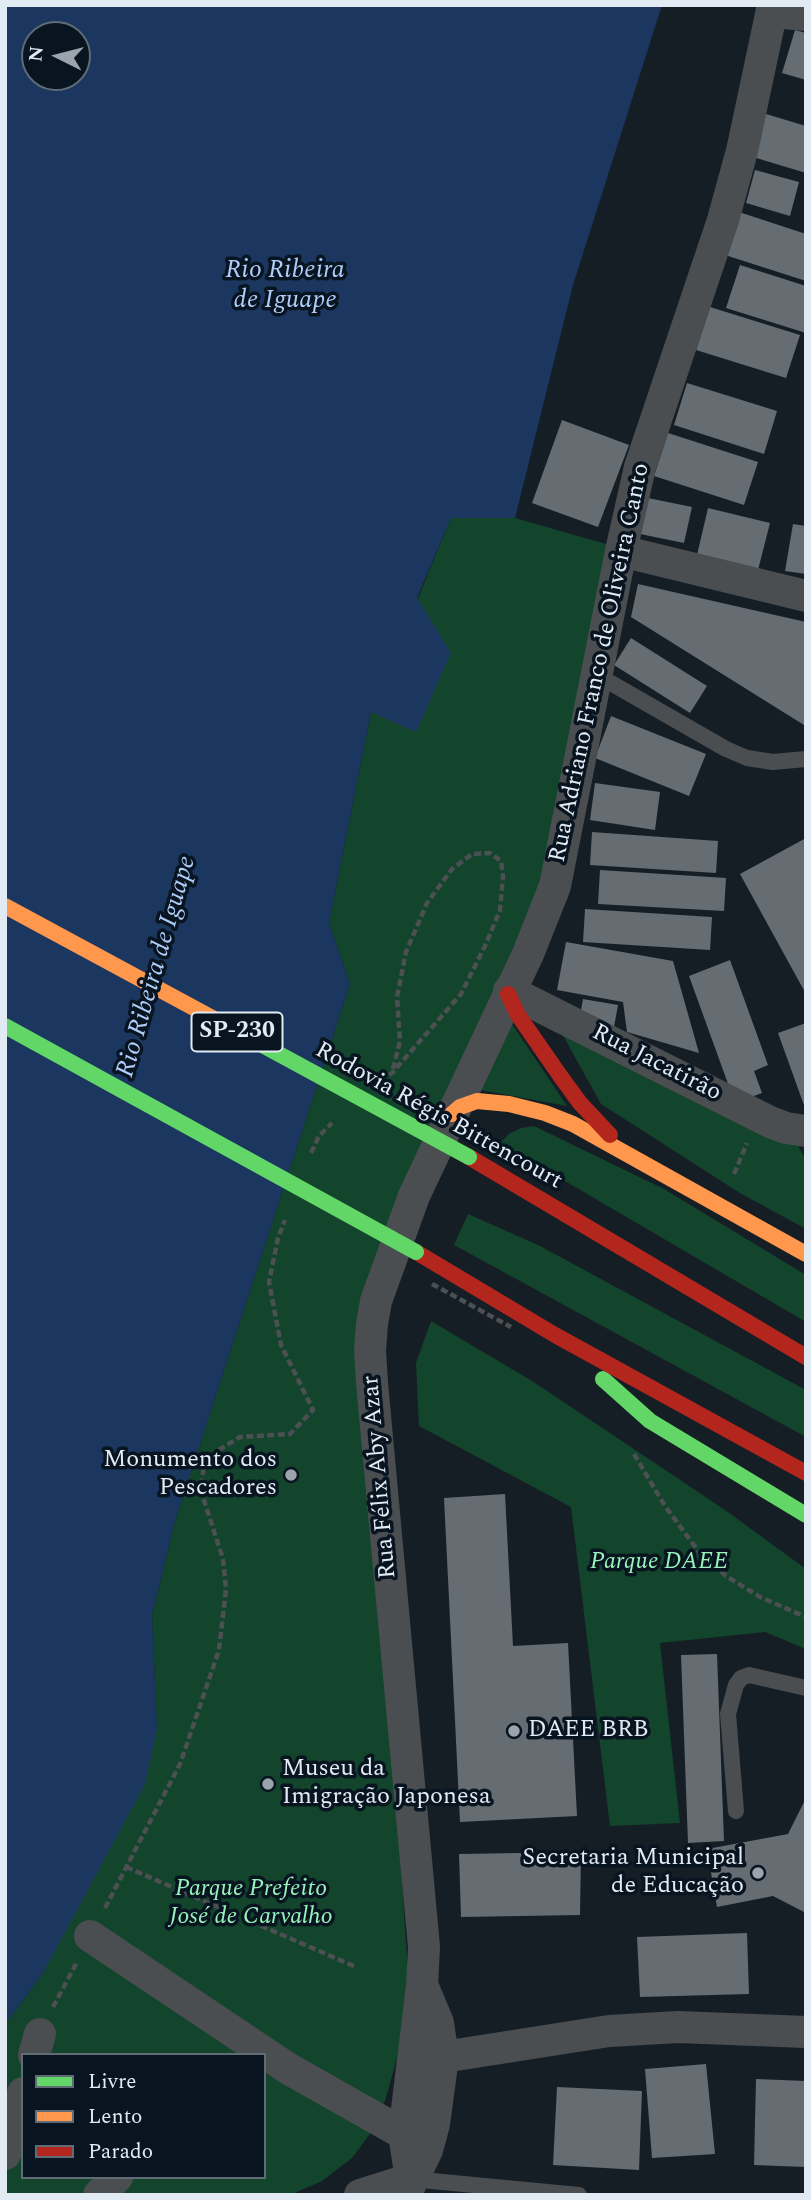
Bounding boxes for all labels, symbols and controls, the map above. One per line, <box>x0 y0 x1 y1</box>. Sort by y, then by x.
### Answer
north arrow <box>21 21 91 91</box>
text: N <box>21 45 52 63</box>
water label: Rio Ribeira de Iguape <box>225 256 345 318</box>
street label: Rua Adriano Franco de Oliveira Canto <box>545 461 657 865</box>
water label: Rio Ribeira de Iguape <box>111 853 205 1081</box>
road number: SP-230 <box>191 1012 282 1051</box>
street label: Rua Jacatirão <box>587 1019 725 1109</box>
street label: Rodovia Régis Bittencourt <box>309 1037 567 1197</box>
street label: Rua Félix Aby Azar <box>358 1374 404 1580</box>
place label: Monumento dos Pescadores <box>103 1447 277 1503</box>
marker: Monumento dos Pescadores <box>283 1467 299 1483</box>
park label: Parque DAEE <box>590 1549 728 1577</box>
place label: DAEE BRB <box>528 1717 649 1745</box>
marker: DAEE BRB <box>506 1723 522 1739</box>
place label: Museu da Imigração Japonesa <box>282 1756 491 1812</box>
marker: Museu da Imigração Japonesa <box>260 1776 276 1792</box>
place label: Secretaria Municipal de Educação <box>522 1845 744 1901</box>
marker: Secretaria Municipal de Educação <box>750 1865 766 1881</box>
park label: Parque Prefeito José de Carvalho <box>169 1876 333 1932</box>
legend <box>21 2053 266 2179</box>
text: Livre <box>88 2066 136 2098</box>
text: Lento <box>88 2101 142 2133</box>
text: Parado <box>88 2136 153 2168</box>

